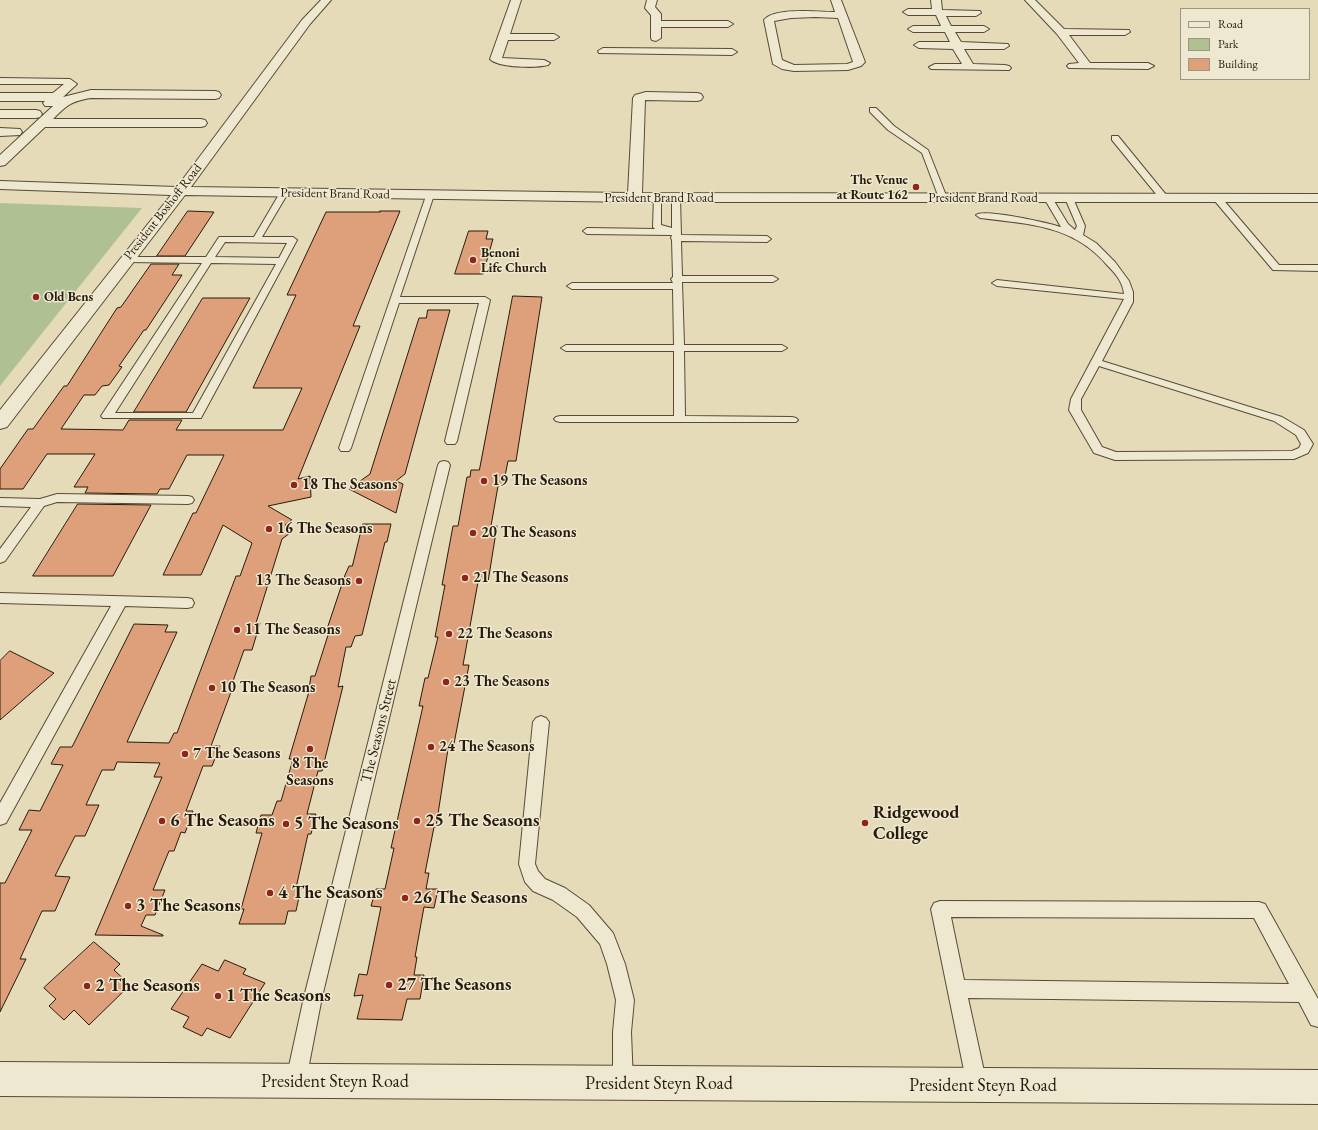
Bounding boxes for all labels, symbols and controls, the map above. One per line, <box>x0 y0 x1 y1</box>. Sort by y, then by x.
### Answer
legend <box>1180 8 1310 80</box>
text: Road <box>1218 16 1243 32</box>
text: Park <box>1218 36 1238 52</box>
text: Building <box>1218 56 1258 72</box>
street label: President Boshoff Road <box>121 161 205 263</box>
place label: The Venue at Route 162 <box>837 172 908 203</box>
marker: The Venue at Route 162 <box>911 182 921 192</box>
street label: President Brand Road <box>280 185 390 203</box>
street label: President Brand Road <box>604 190 714 206</box>
street label: President Brand Road <box>928 190 1038 206</box>
place label: Benoni Life Church <box>481 245 547 276</box>
marker: Benoni Life Church <box>468 255 478 265</box>
place label: Old Bens <box>44 289 93 305</box>
marker: Old Bens <box>31 292 41 302</box>
place label: 19 The Seasons <box>492 472 587 490</box>
place label: 18 The Seasons <box>302 476 397 494</box>
marker: 19 The Seasons <box>479 476 489 486</box>
marker: 18 The Seasons <box>289 480 299 490</box>
place label: 16 The Seasons <box>277 520 372 538</box>
marker: 16 The Seasons <box>264 524 274 534</box>
place label: 20 The Seasons <box>481 524 576 542</box>
marker: 20 The Seasons <box>468 528 478 538</box>
place label: 21 The Seasons <box>473 569 568 587</box>
place label: 13 The Seasons <box>256 572 351 590</box>
marker: 21 The Seasons <box>460 573 470 583</box>
marker: 13 The Seasons <box>354 576 364 586</box>
place label: 11 The Seasons <box>245 621 340 639</box>
marker: 11 The Seasons <box>232 625 242 635</box>
place label: 22 The Seasons <box>457 625 552 643</box>
marker: 22 The Seasons <box>444 629 454 639</box>
place label: 23 The Seasons <box>454 673 549 691</box>
street label: The Seasons Street <box>357 677 401 785</box>
marker: 23 The Seasons <box>441 677 451 687</box>
place label: 10 The Seasons <box>220 679 315 697</box>
marker: 10 The Seasons <box>207 683 217 693</box>
place label: 24 The Seasons <box>439 738 534 756</box>
marker: 24 The Seasons <box>426 742 436 752</box>
marker: 8 The Seasons <box>305 744 315 754</box>
place label: 7 The Seasons <box>193 745 280 763</box>
marker: 7 The Seasons <box>180 749 190 759</box>
place label: 8 The Seasons <box>286 755 334 790</box>
place label: Ridgewood College <box>873 802 959 844</box>
place label: 6 The Seasons <box>170 810 275 832</box>
place label: 25 The Seasons <box>425 810 539 832</box>
place label: 5 The Seasons <box>294 813 399 835</box>
marker: 6 The Seasons <box>157 816 167 826</box>
marker: 25 The Seasons <box>412 816 422 826</box>
marker: Ridgewood College <box>860 818 870 828</box>
marker: 5 The Seasons <box>281 819 291 829</box>
place label: 4 The Seasons <box>278 882 383 904</box>
place label: 26 The Seasons <box>413 887 527 909</box>
marker: 4 The Seasons <box>265 888 275 898</box>
marker: 26 The Seasons <box>400 893 410 903</box>
place label: 3 The Seasons <box>136 895 241 917</box>
marker: 3 The Seasons <box>123 901 133 911</box>
place label: 27 The Seasons <box>397 974 511 996</box>
place label: 2 The Seasons <box>95 975 200 997</box>
marker: 27 The Seasons <box>384 980 394 990</box>
marker: 2 The Seasons <box>82 981 92 991</box>
place label: 1 The Seasons <box>226 985 331 1007</box>
marker: 1 The Seasons <box>213 991 223 1001</box>
street label: President Steyn Road <box>261 1071 409 1093</box>
street label: President Steyn Road <box>585 1073 733 1095</box>
street label: President Steyn Road <box>909 1075 1057 1097</box>

